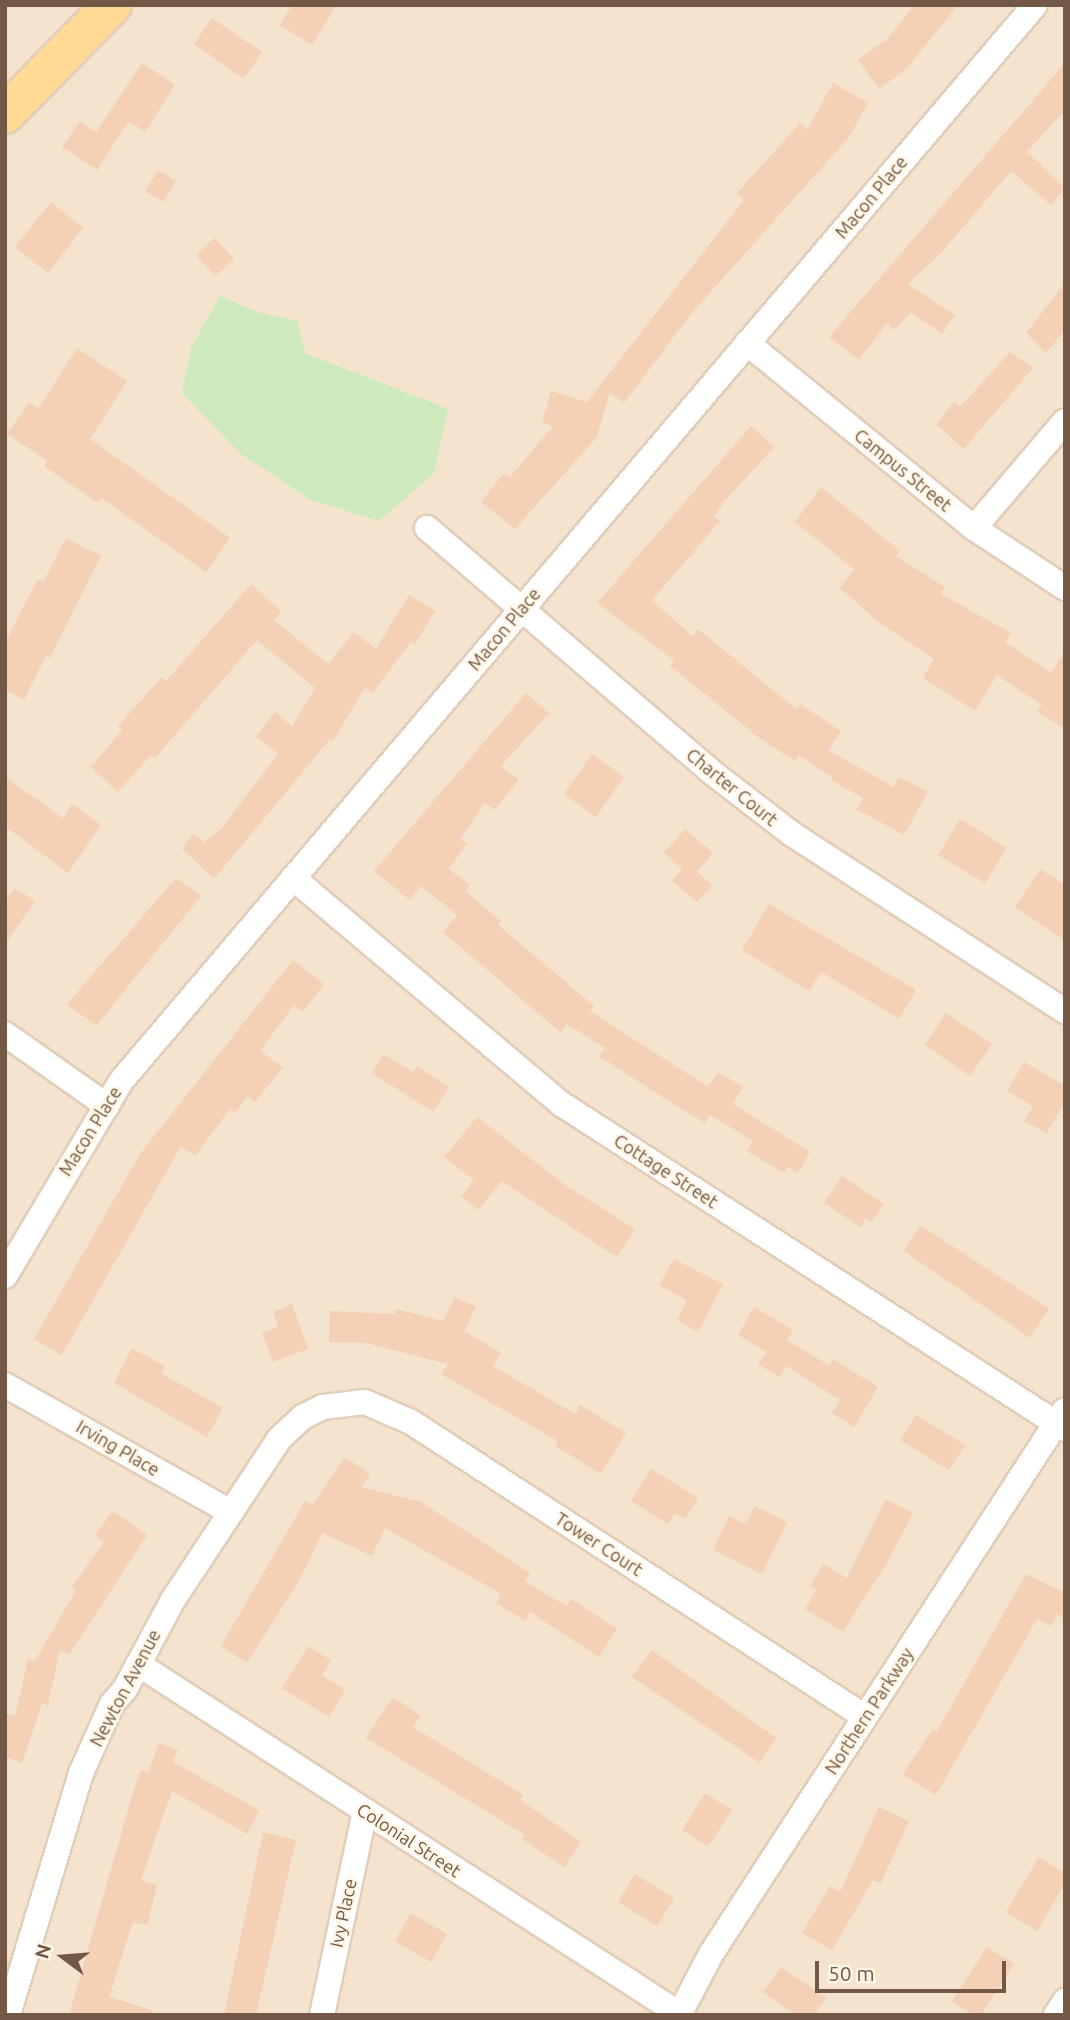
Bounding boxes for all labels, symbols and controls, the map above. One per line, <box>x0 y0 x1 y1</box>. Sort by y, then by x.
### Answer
street label: Macon Place <box>830 151 912 243</box>
street label: Campus Street <box>850 424 956 516</box>
street label: Macon Place <box>463 583 545 675</box>
street label: Charter Court <box>682 744 782 830</box>
street label: Macon Place <box>54 1082 126 1180</box>
street label: Cottage Street <box>610 1129 722 1213</box>
street label: Irving Place <box>72 1415 164 1481</box>
street label: Tower Court <box>551 1508 647 1580</box>
street label: Newton Avenue <box>85 1626 165 1750</box>
street label: Northern Parkway <box>820 1644 918 1778</box>
street label: Colonial Street <box>353 1798 465 1882</box>
street label: Ivy Place <box>325 1877 361 1949</box>
north arrow <box>28 1922 98 1992</box>
text: N <box>30 1941 55 1961</box>
scale bar <box>818 1946 1009 1990</box>
text: 50 m <box>828 1961 875 1985</box>

